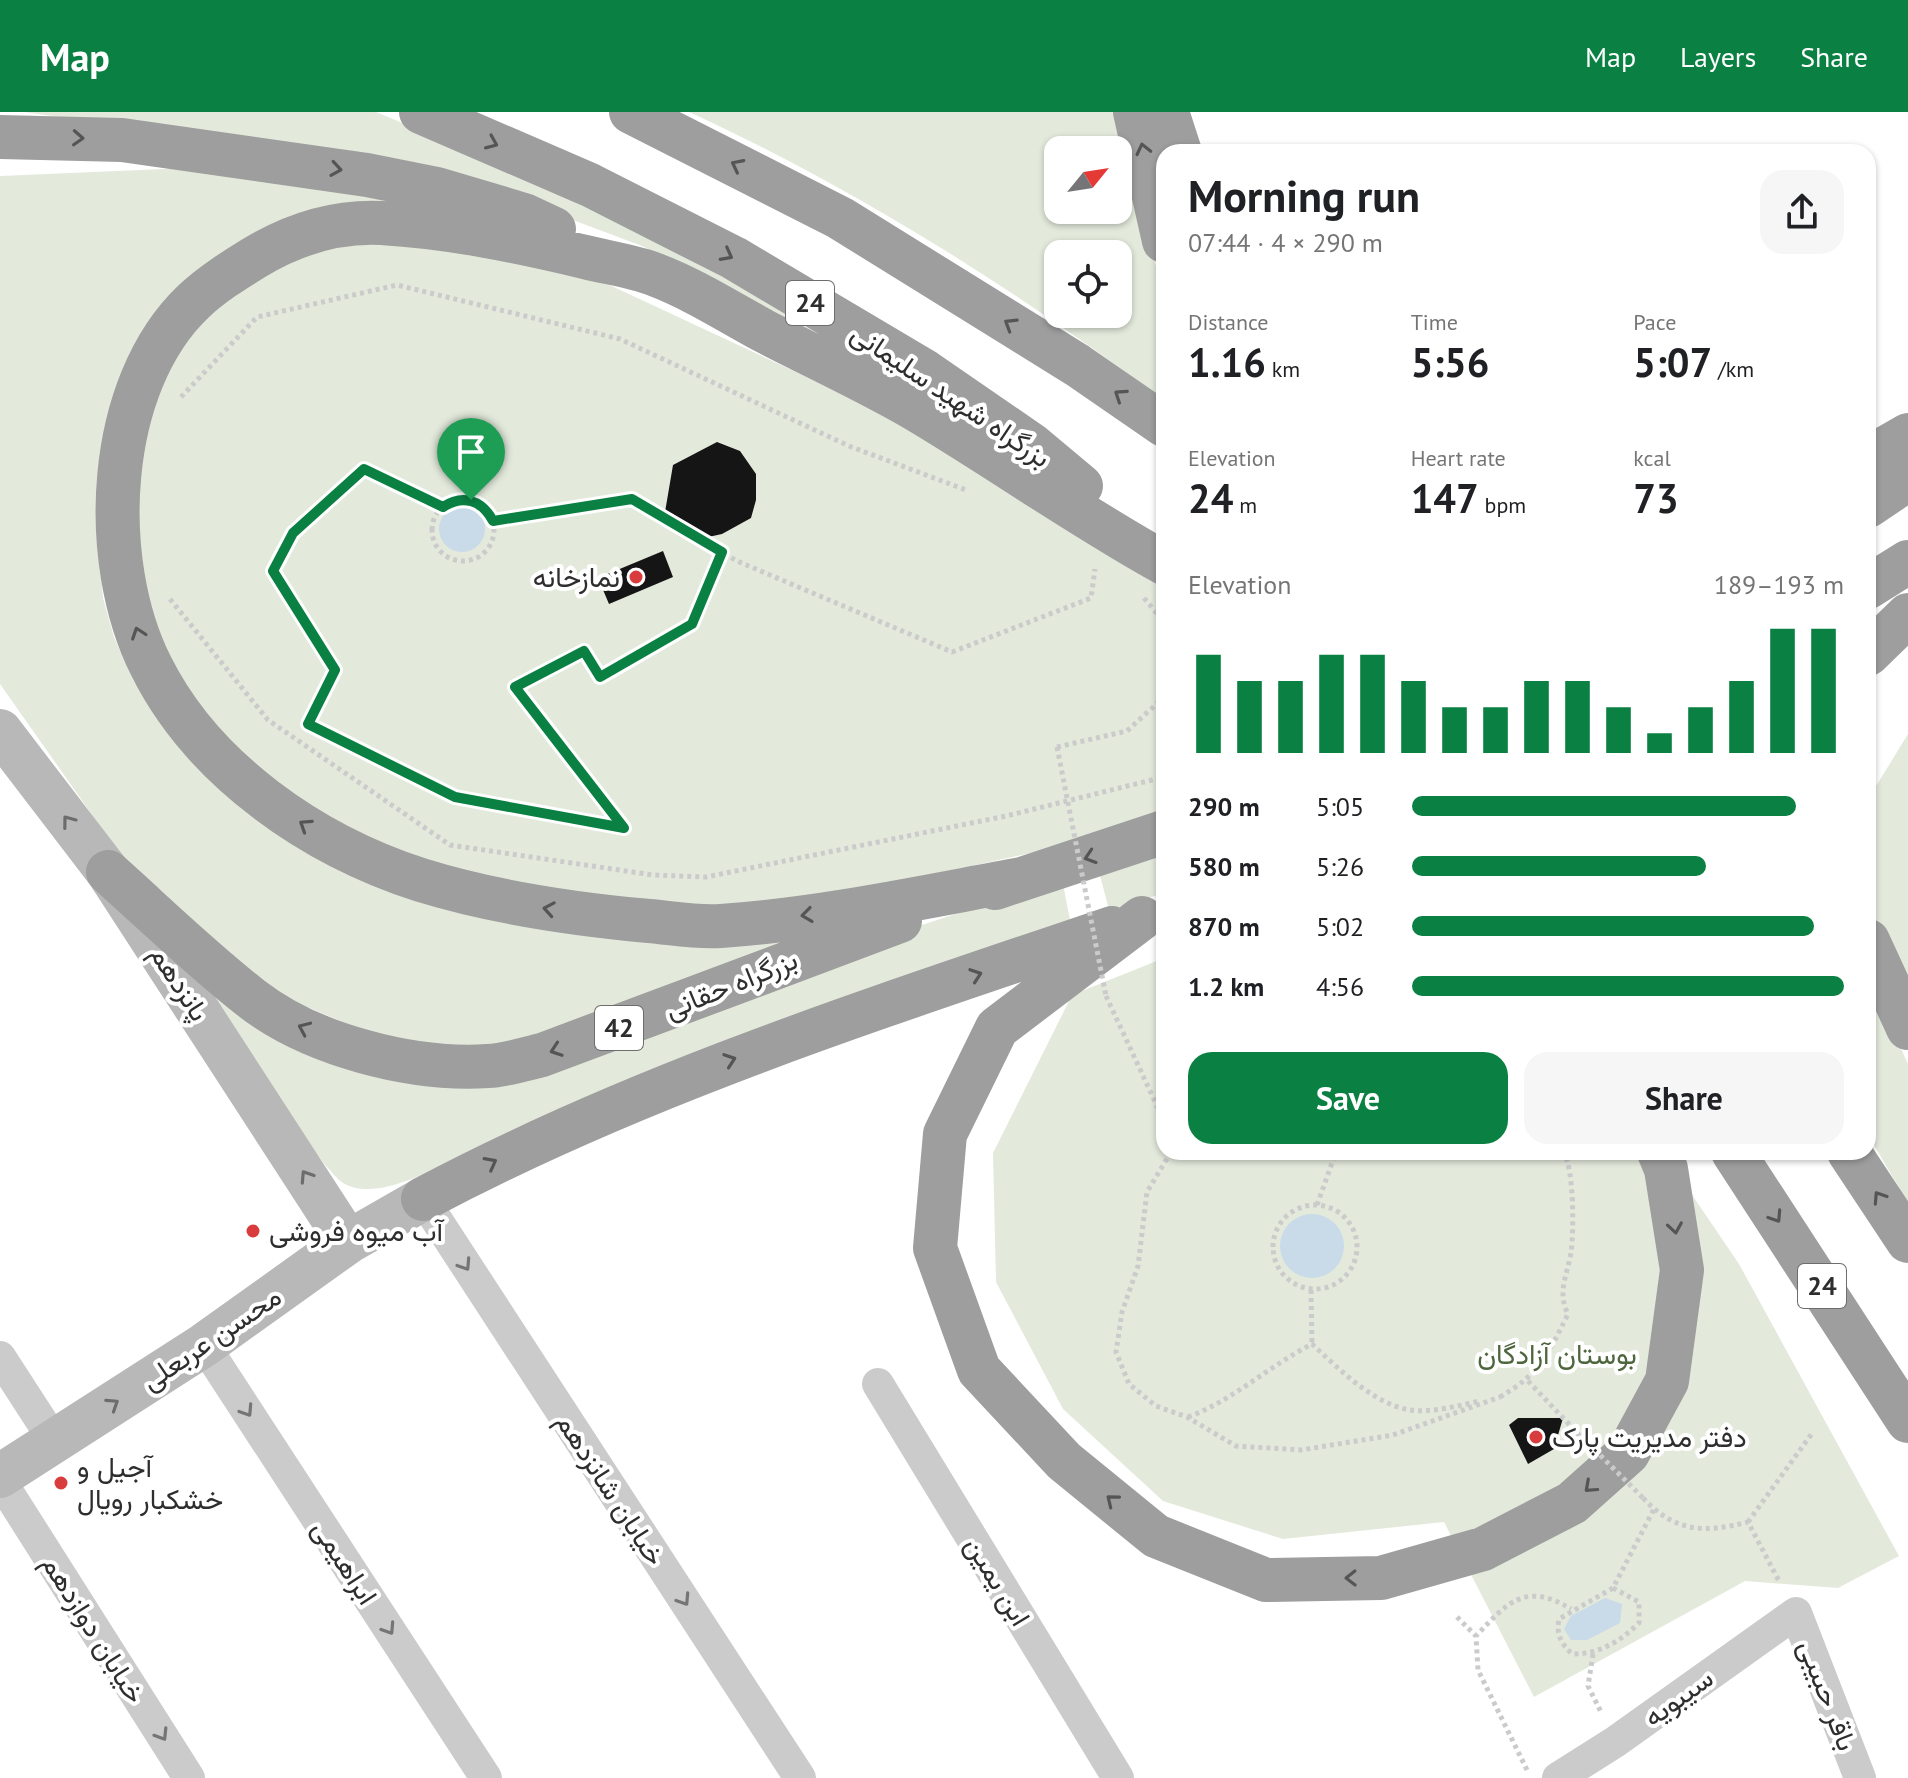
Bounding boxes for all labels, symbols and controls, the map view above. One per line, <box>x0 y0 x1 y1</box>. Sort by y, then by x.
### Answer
text: Map <box>40 32 110 81</box>
text: Map <box>1585 38 1636 75</box>
text: Layers <box>1680 38 1756 75</box>
text: Share <box>1800 38 1868 75</box>
one-way arrow <box>72 130 85 147</box>
one-way arrow <box>484 133 498 149</box>
north arrow <box>1044 136 1132 224</box>
map controls <box>1044 136 1132 328</box>
one-way arrow <box>1135 143 1152 156</box>
one-way arrow <box>329 160 342 177</box>
one-way arrow <box>731 160 746 175</box>
text: Morning run <box>1188 167 1420 224</box>
button: share <box>1760 170 1844 254</box>
text: 07:44 · 4 × 290 m <box>1188 226 1383 259</box>
button: locate <box>1044 240 1132 328</box>
one-way arrow <box>718 245 733 260</box>
road number: 24 <box>786 281 834 325</box>
text: Distance <box>1188 308 1269 336</box>
text: Time <box>1411 308 1458 336</box>
text: Pace <box>1633 308 1676 336</box>
street label: بزرگراه شهید سلیمانی <box>844 314 1058 475</box>
one-way arrow <box>1004 318 1019 334</box>
text: 1.16 <box>1188 336 1266 388</box>
text: 5:56 <box>1411 336 1489 388</box>
text: 5:07 <box>1633 336 1712 388</box>
text: km <box>1266 355 1300 383</box>
text: /km <box>1712 355 1754 383</box>
one-way arrow <box>1115 390 1129 405</box>
pin <box>437 418 505 500</box>
icon: arrive <box>449 430 493 474</box>
text: Elevation <box>1188 444 1276 472</box>
text: Heart rate <box>1411 444 1506 472</box>
text: kcal <box>1633 444 1671 472</box>
text: 24 <box>1188 472 1233 524</box>
text: 147 <box>1411 472 1479 524</box>
text: 73 <box>1633 472 1679 524</box>
text: m <box>1233 491 1257 519</box>
text: bpm <box>1479 491 1526 519</box>
place label: نمازخانه <box>533 558 620 595</box>
marker: نمازخانه <box>627 568 645 586</box>
text: Elevation <box>1188 568 1292 601</box>
text: 189–193 m <box>1714 568 1844 601</box>
one-way arrow <box>132 627 148 641</box>
text: 290 m <box>1188 790 1260 823</box>
text: 5:05 <box>1316 790 1364 823</box>
one-way arrow <box>64 815 78 829</box>
one-way arrow <box>299 820 314 835</box>
one-way arrow <box>1084 847 1098 863</box>
text: 580 m <box>1188 850 1260 883</box>
text: 5:26 <box>1316 850 1364 883</box>
one-way arrow <box>542 902 556 919</box>
one-way arrow <box>800 906 814 923</box>
text: 870 m <box>1188 910 1260 943</box>
text: 5:02 <box>1316 910 1364 943</box>
street label: پانزدهم <box>141 938 219 1028</box>
street label: بزرگراه حقانی <box>659 940 803 1027</box>
one-way arrow <box>968 968 982 984</box>
text: 1.2 km <box>1188 970 1264 1003</box>
text: 4:56 <box>1316 970 1364 1003</box>
road number: 42 <box>595 1006 643 1050</box>
one-way arrow <box>298 1021 312 1037</box>
one-way arrow <box>550 1040 564 1057</box>
button: Save <box>1188 1052 1508 1144</box>
button: Share <box>1524 1052 1844 1144</box>
one-way arrow <box>722 1054 736 1070</box>
one-way arrow <box>483 1157 498 1172</box>
one-way arrow <box>300 1171 315 1185</box>
one-way arrow <box>1873 1191 1888 1205</box>
one-way arrow <box>1766 1208 1781 1223</box>
place label: آب میوه فروشی <box>269 1212 445 1249</box>
one-way arrow <box>1666 1221 1683 1235</box>
marker: آب میوه فروشی <box>244 1222 262 1240</box>
one-way arrow <box>455 1256 470 1271</box>
road number: 24 <box>1798 1264 1846 1308</box>
street label: محسن عربعلی <box>133 1277 288 1398</box>
park label: بوستان آزادگان <box>1477 1335 1637 1372</box>
one-way arrow <box>104 1399 119 1414</box>
one-way arrow <box>237 1402 252 1417</box>
street label: خیابان شانزدهم <box>547 1405 675 1573</box>
place label: دفتر مدیریت پارک <box>1552 1418 1747 1456</box>
marker: دفتر مدیریت پارک <box>1527 1428 1545 1446</box>
place label: آجیل و خشکبار رویال <box>77 1448 223 1517</box>
marker: آجیل و خشکبار رویال <box>52 1474 70 1492</box>
one-way arrow <box>1584 1478 1599 1492</box>
one-way arrow <box>1107 1495 1121 1510</box>
street label: ابراهیمی <box>304 1512 387 1611</box>
street label: ابن یمین <box>957 1529 1040 1632</box>
street label: خیابان دوازدهم <box>33 1547 155 1711</box>
one-way arrow <box>1344 1570 1357 1587</box>
one-way arrow <box>674 1591 689 1606</box>
one-way arrow <box>379 1620 394 1634</box>
street label: باقر حبیبی <box>1790 1634 1866 1755</box>
street label: سیبویه <box>1635 1659 1720 1734</box>
one-way arrow <box>152 1727 167 1741</box>

